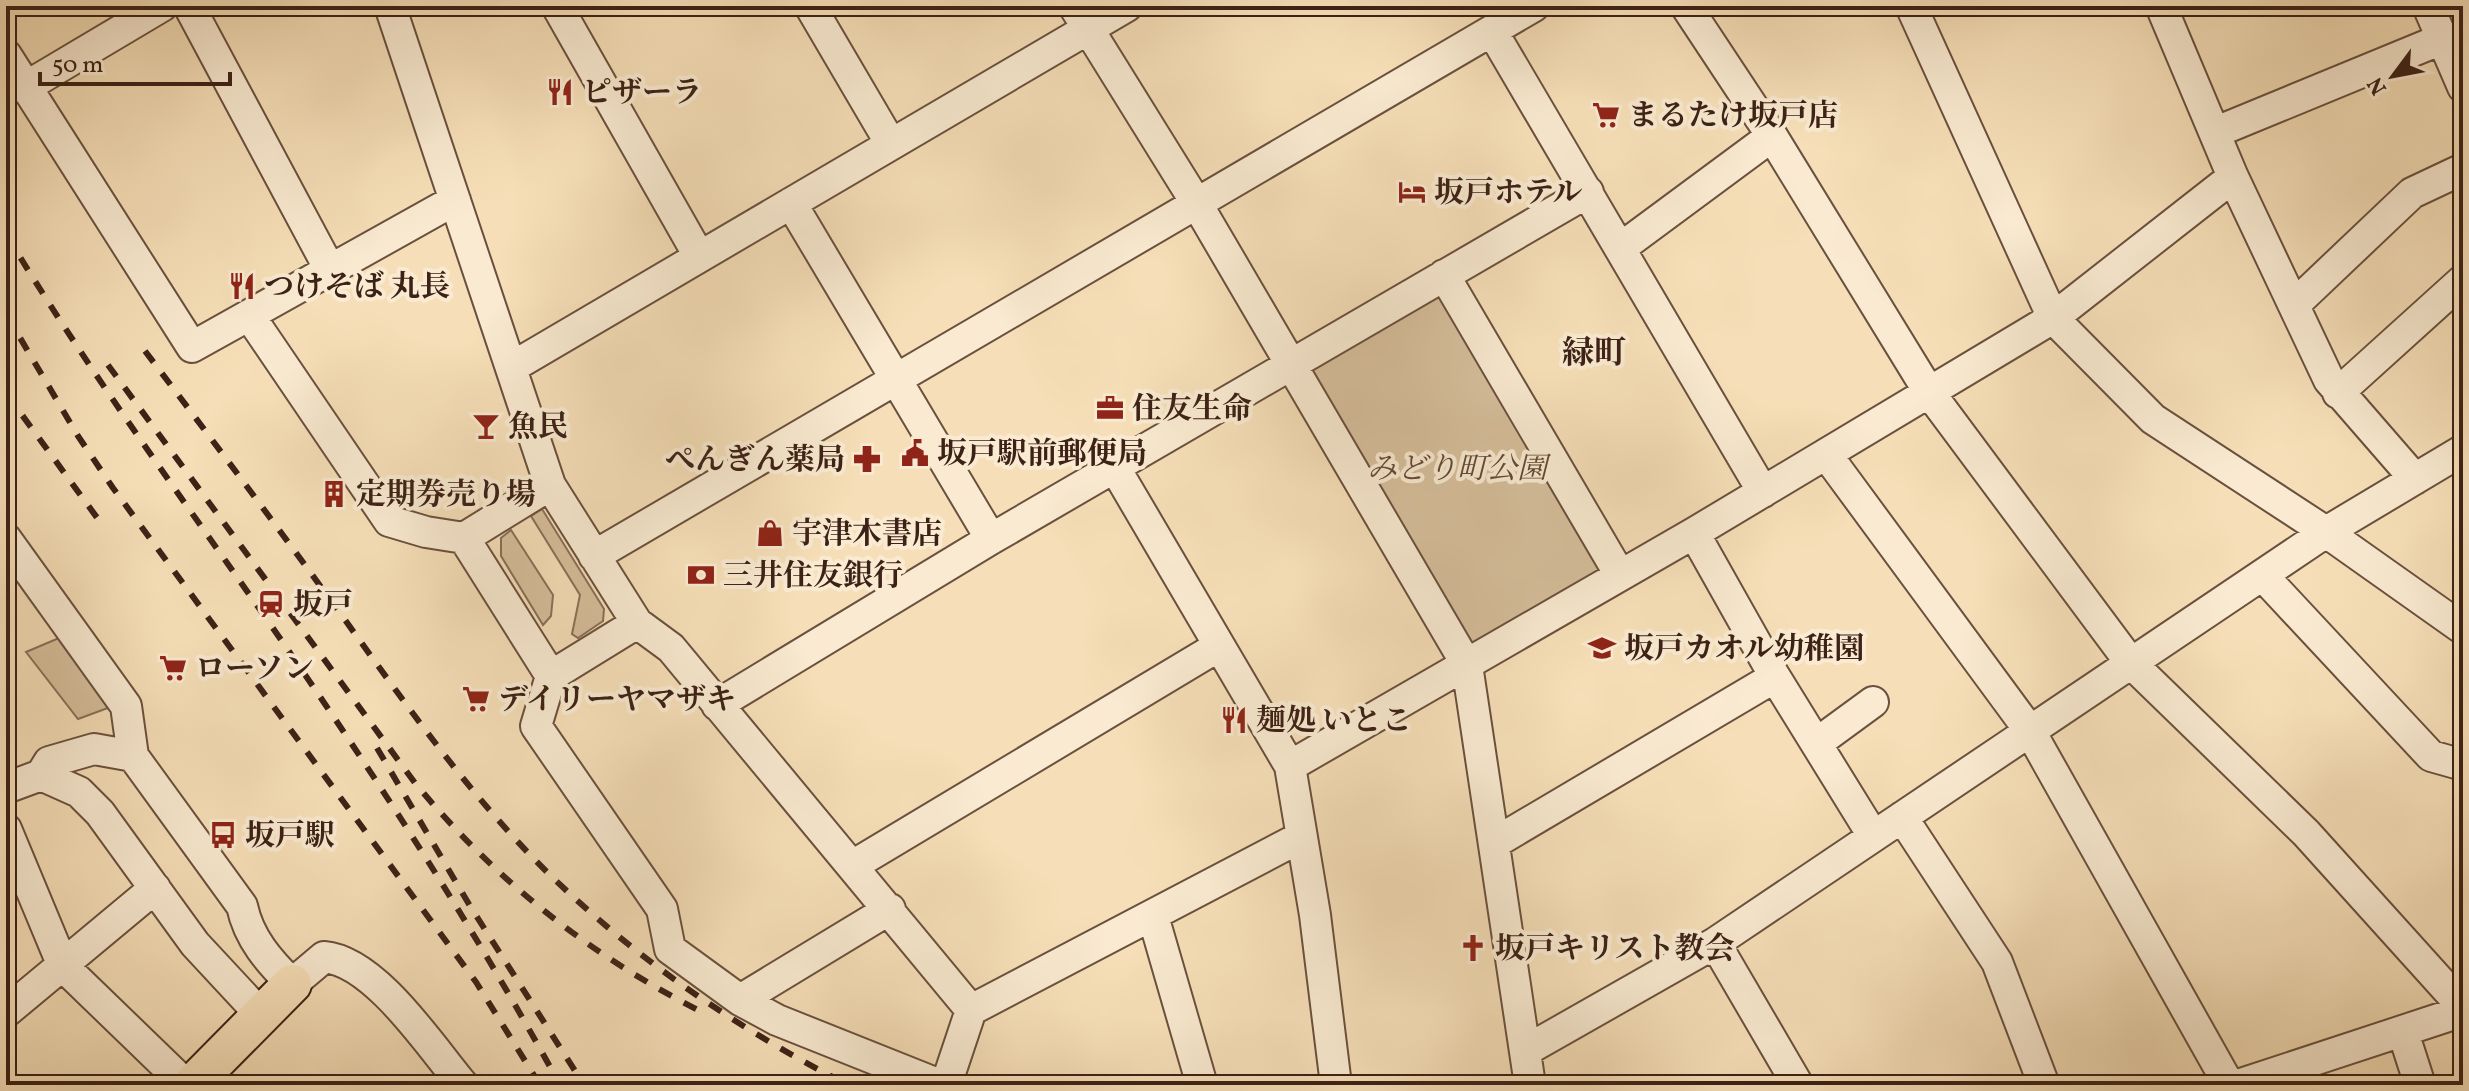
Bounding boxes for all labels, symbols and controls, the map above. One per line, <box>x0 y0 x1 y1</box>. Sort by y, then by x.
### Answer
scale bar <box>40 36 230 86</box>
north arrow <box>2353 36 2433 116</box>
text: 50 m <box>52 49 104 83</box>
text: N <box>2361 70 2396 100</box>
place label: ピザーラ <box>582 73 702 115</box>
restaurant icon: ピザーラ <box>545 77 575 107</box>
place label: まるたけ坂戸店 <box>1628 96 1838 138</box>
supermarket icon: まるたけ坂戸店 <box>1591 100 1621 130</box>
place label: 坂戸ホテル <box>1434 173 1583 215</box>
hotel icon: 坂戸ホテル <box>1397 177 1427 207</box>
place label: つけそば 丸長 <box>264 267 450 309</box>
restaurant icon: つけそば 丸長 <box>227 271 257 301</box>
district label: 緑町 <box>1562 333 1626 377</box>
place label: 住友生命 <box>1132 389 1252 431</box>
office icon: 住友生命 <box>1095 393 1125 423</box>
place label: 魚民 <box>508 407 568 449</box>
bar icon: 魚民 <box>471 411 501 441</box>
place label: 坂戸駅前郵便局 <box>937 434 1147 476</box>
public building icon: 坂戸駅前郵便局 <box>900 438 930 468</box>
place label: ぺんぎん薬局 <box>665 440 845 482</box>
pharmacy icon: ぺんぎん薬局 <box>852 444 882 474</box>
park label: みどり町公園 <box>1367 449 1552 491</box>
place label: 定期券売り場 <box>356 475 536 517</box>
building icon: 定期券売り場 <box>319 479 349 509</box>
place label: 宇津木書店 <box>792 514 942 556</box>
shop icon: 宇津木書店 <box>755 518 785 548</box>
place label: 三井住友銀行 <box>723 556 903 598</box>
bank icon: 三井住友銀行 <box>686 560 716 590</box>
place label: 坂戸 <box>293 585 353 627</box>
station icon: 坂戸 <box>256 589 286 619</box>
place label: 坂戸カオル幼稚園 <box>1624 629 1864 671</box>
school or university icon: 坂戸カオル幼稚園 <box>1587 633 1617 663</box>
place label: ローソン <box>195 649 314 691</box>
supermarket icon: ローソン <box>158 653 188 683</box>
place label: デイリーヤマザキ <box>498 680 736 722</box>
supermarket icon: デイリーヤマザキ <box>461 684 491 714</box>
place label: 麺処 いとこ <box>1256 701 1412 743</box>
restaurant icon: 麺処 いとこ <box>1219 705 1249 735</box>
place label: 坂戸駅 <box>245 816 335 858</box>
bus stop icon: 坂戸駅 <box>208 820 238 850</box>
place label: 坂戸キリスト教会 <box>1495 929 1734 971</box>
church icon: 坂戸キリスト教会 <box>1458 933 1488 963</box>

